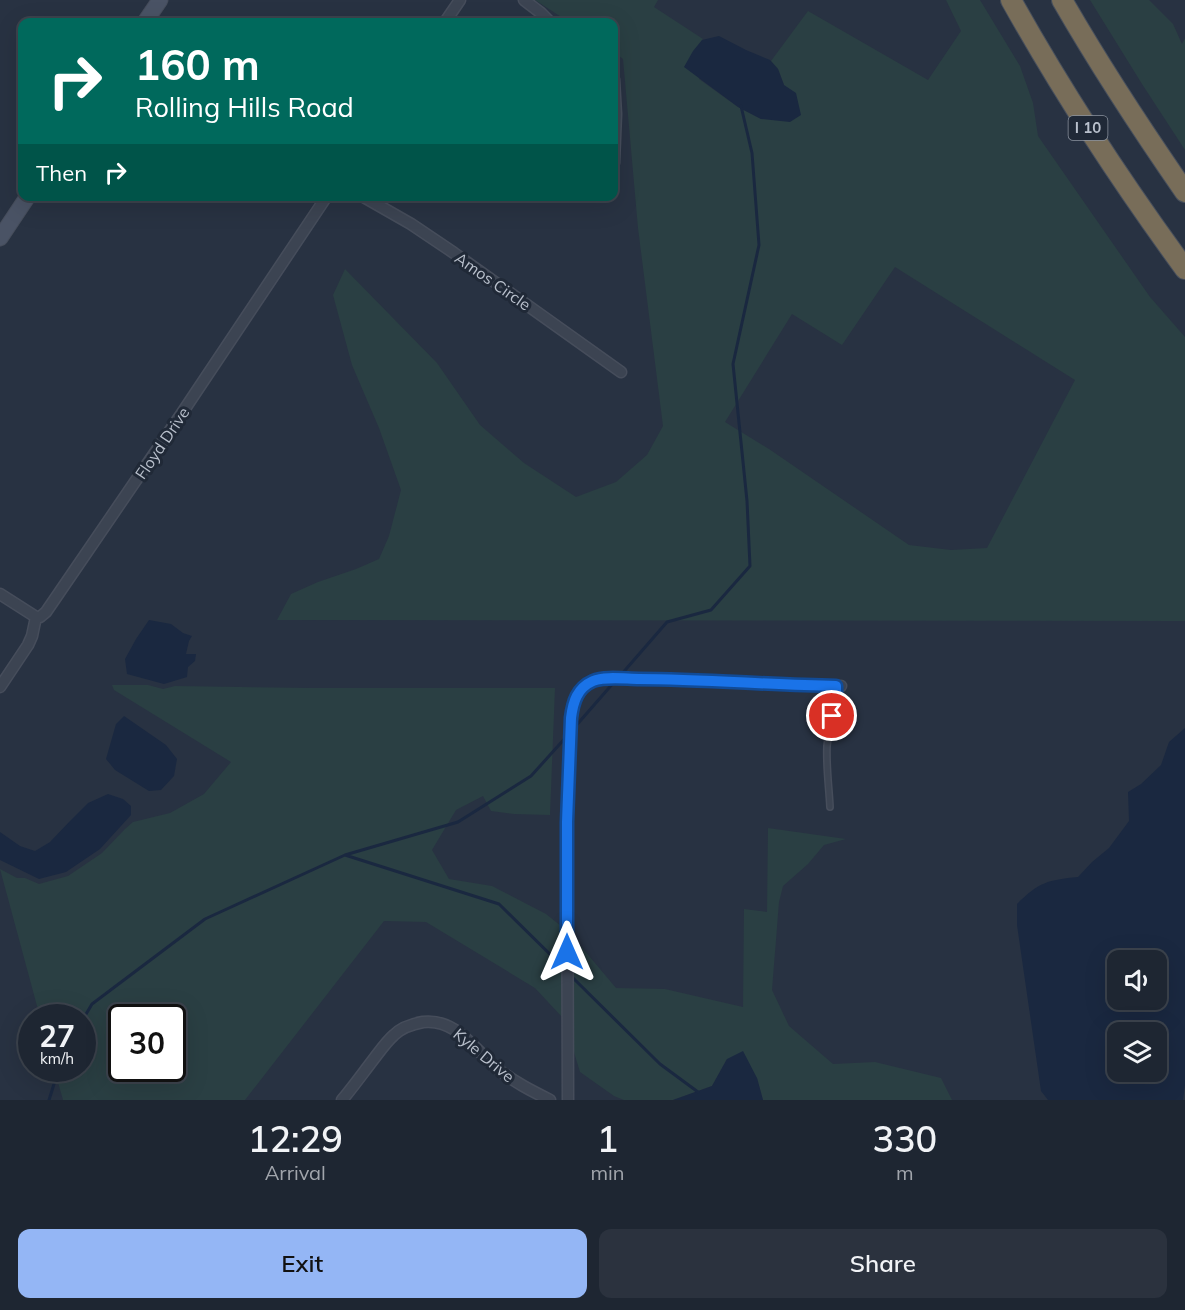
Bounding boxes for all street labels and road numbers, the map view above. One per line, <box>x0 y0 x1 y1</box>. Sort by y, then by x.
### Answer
road number: I 10 <box>1068 116 1108 140</box>
street label: Amos Circle <box>451 248 535 314</box>
street label: Floyd Drive <box>131 403 193 483</box>
street label: Kyle Drive <box>449 1024 519 1086</box>

